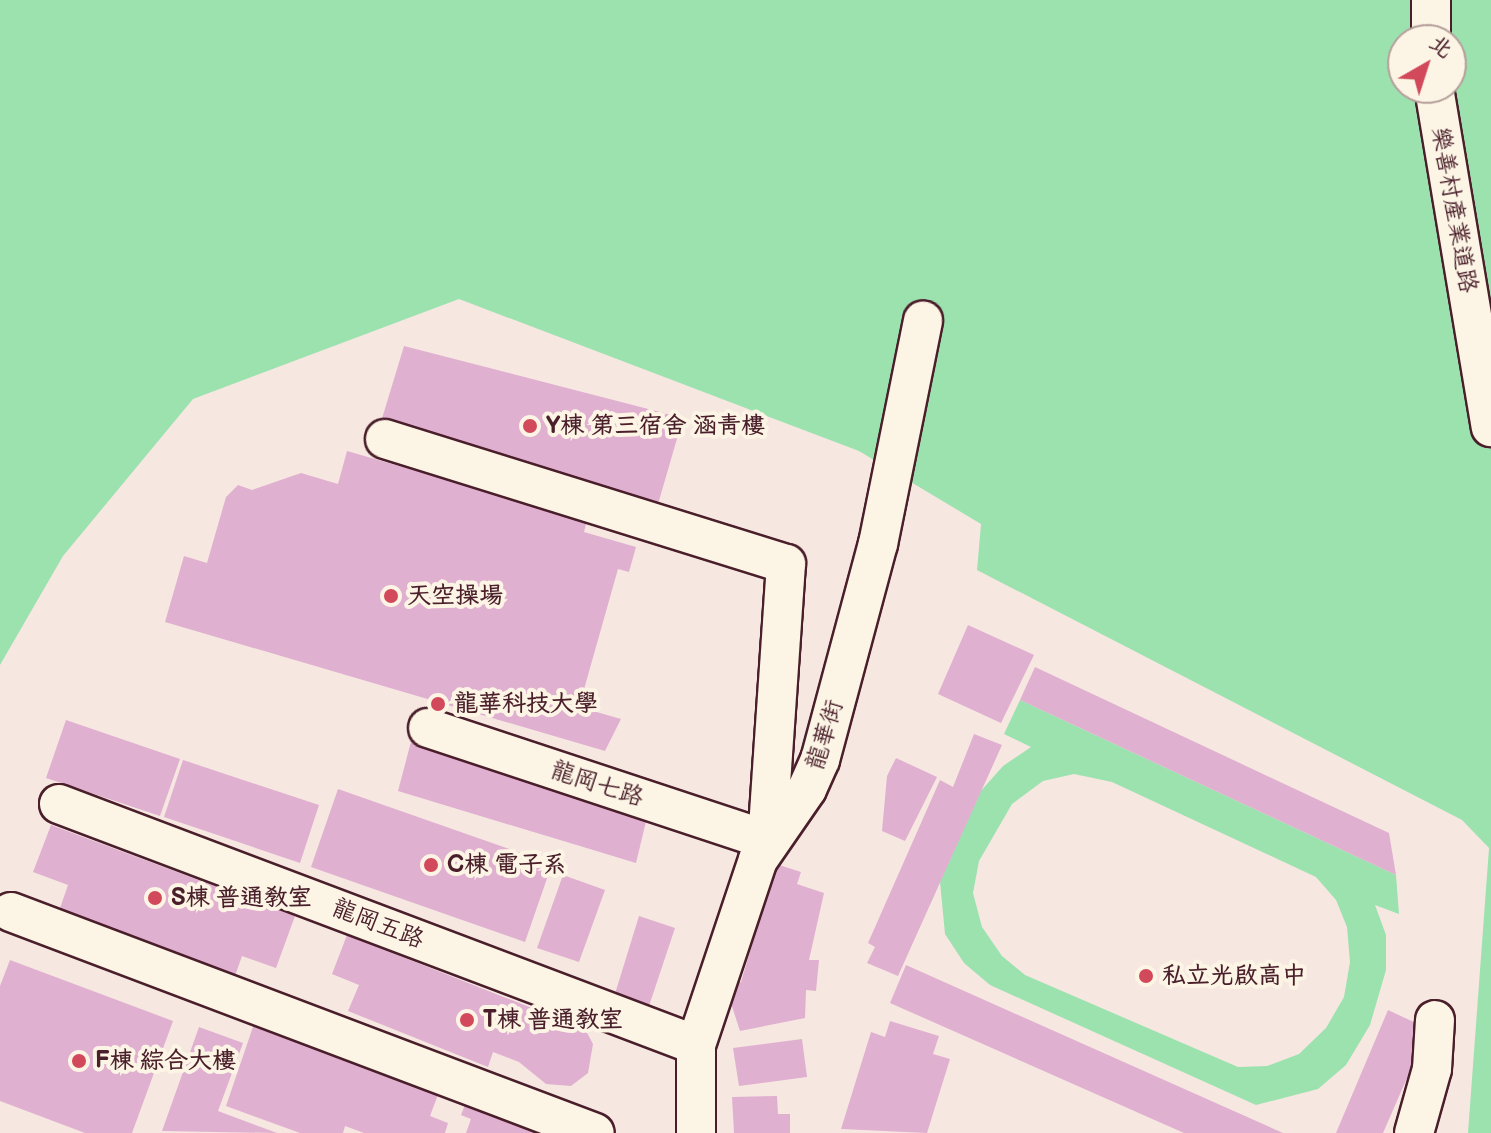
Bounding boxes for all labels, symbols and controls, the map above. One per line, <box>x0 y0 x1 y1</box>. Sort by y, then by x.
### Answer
north arrow <box>1387 24 1467 104</box>
text: 北 <box>1424 29 1458 64</box>
street label: 樂善村產業道路 <box>1425 125 1483 295</box>
place label: Y棟 第三宿舍 涵青樓 <box>546 412 765 440</box>
marker: Y棟 第三宿舍 涵青樓 <box>521 417 539 435</box>
place label: 天空操場 <box>407 582 503 610</box>
marker: 天空操場 <box>382 587 400 605</box>
place label: 龍華科技大學 <box>454 690 598 718</box>
marker: 龍華科技大學 <box>429 695 447 713</box>
street label: 龍華街 <box>801 696 849 774</box>
street label: 龍岡七路 <box>547 755 647 813</box>
place label: C棟 電子系 <box>447 851 567 879</box>
marker: C棟 電子系 <box>422 856 440 874</box>
place label: S棟 普通教室 <box>171 884 312 912</box>
marker: S棟 普通教室 <box>146 889 164 907</box>
street label: 龍岡五路 <box>328 893 428 955</box>
place label: 私立光啟高中 <box>1162 962 1306 990</box>
marker: 私立光啟高中 <box>1137 967 1155 985</box>
place label: T棟 普通教室 <box>483 1006 623 1034</box>
marker: T棟 普通教室 <box>458 1011 476 1029</box>
place label: F棟 綜合大樓 <box>95 1047 236 1075</box>
marker: F棟 綜合大樓 <box>70 1052 88 1070</box>

